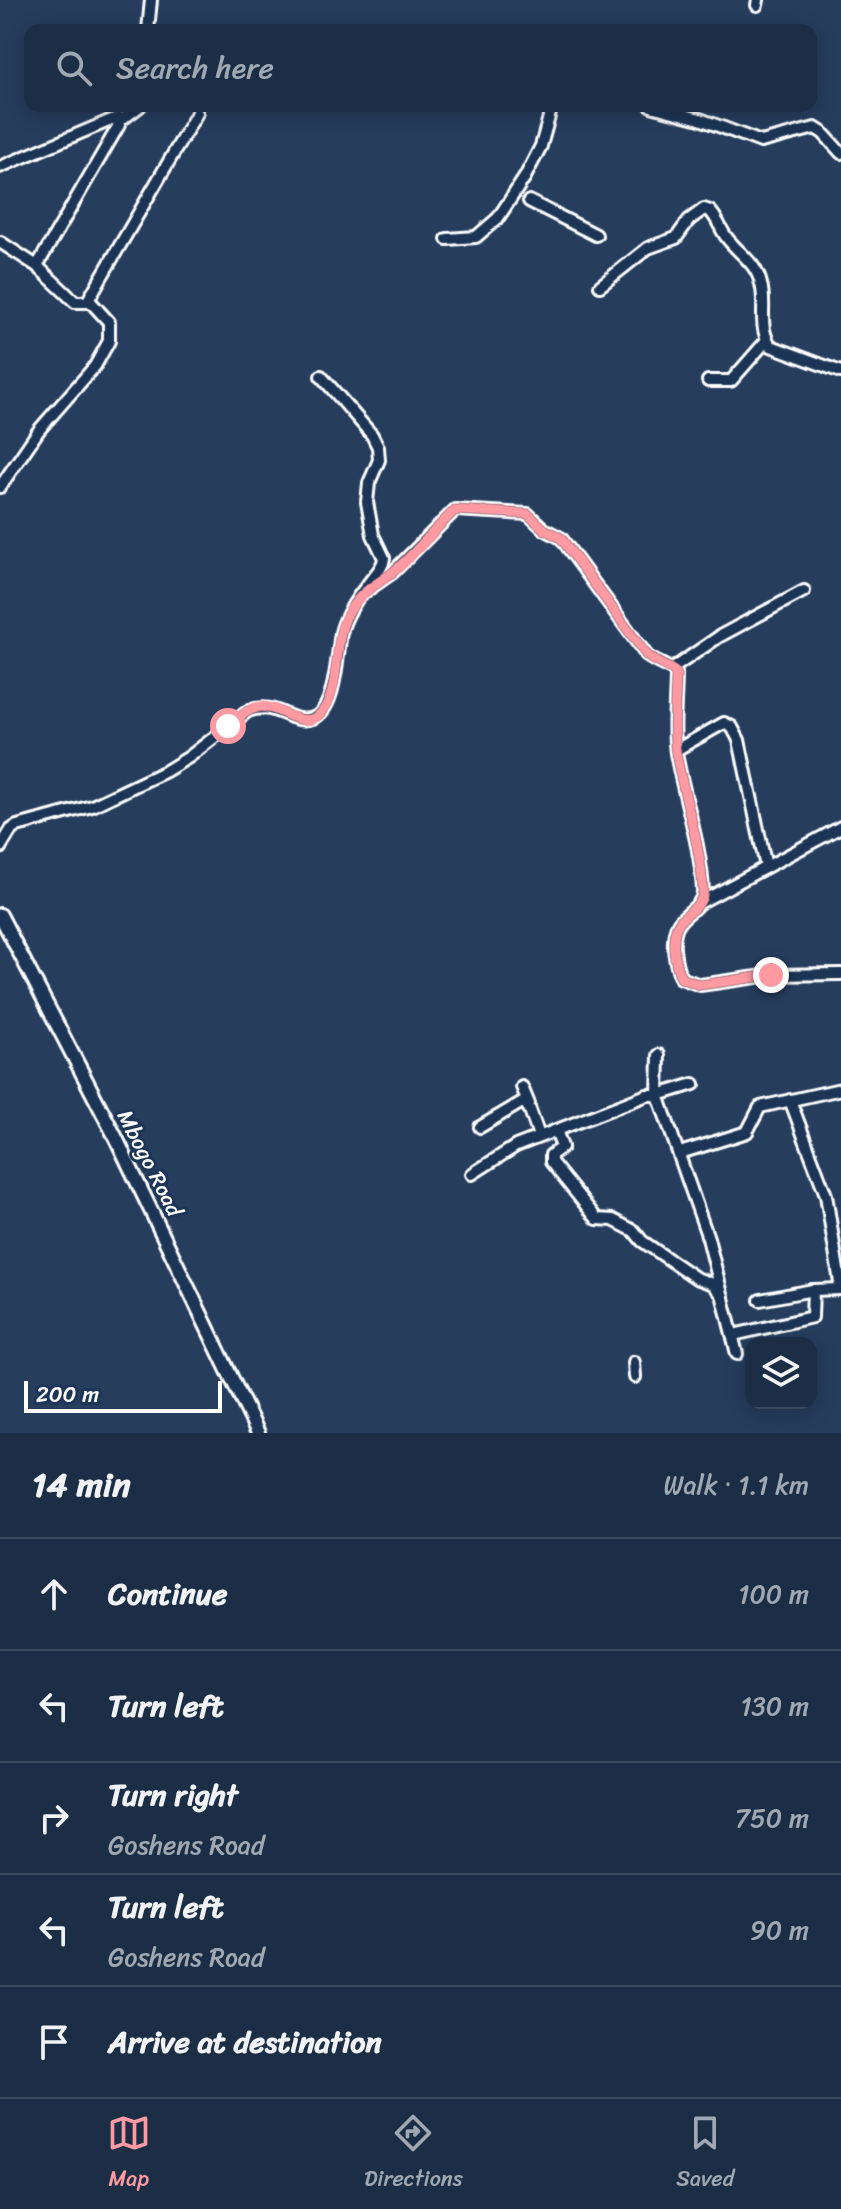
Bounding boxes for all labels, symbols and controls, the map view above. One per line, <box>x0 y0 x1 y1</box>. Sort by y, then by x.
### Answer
search box <box>24 24 817 112</box>
text: Search here <box>116 41 274 95</box>
icon: search <box>52 46 96 90</box>
route start <box>210 708 246 744</box>
route end <box>753 957 789 993</box>
street label: Mbogo Road <box>106 1102 194 1225</box>
map controls <box>745 1337 817 1409</box>
button: layers <box>745 1337 817 1409</box>
text: 200 m <box>36 1375 99 1414</box>
scale bar <box>24 1377 222 1413</box>
text: 14 min <box>32 1455 131 1515</box>
text: Walk · 1.1 km <box>664 1462 809 1508</box>
text: Continue <box>108 1567 227 1621</box>
text: 100 m <box>738 1571 809 1617</box>
icon: ahead <box>32 1572 76 1616</box>
text: Turn left <box>108 1679 224 1733</box>
text: 130 m <box>740 1683 809 1729</box>
icon: left <box>32 1684 76 1728</box>
text: Turn right <box>108 1768 238 1822</box>
text: 750 m <box>735 1795 809 1841</box>
icon: right <box>32 1796 76 1840</box>
text: Goshens Road <box>108 1822 265 1868</box>
text: Turn left <box>108 1880 224 1934</box>
text: 90 m <box>750 1907 809 1953</box>
icon: left <box>32 1908 76 1952</box>
text: Goshens Road <box>108 1934 265 1980</box>
text: Arrive at destination <box>108 2015 382 2069</box>
icon: arrive <box>32 2020 76 2064</box>
tab: Map <box>107 2111 151 2198</box>
tab: Directions <box>364 2111 463 2198</box>
tab: Saved <box>676 2111 734 2198</box>

